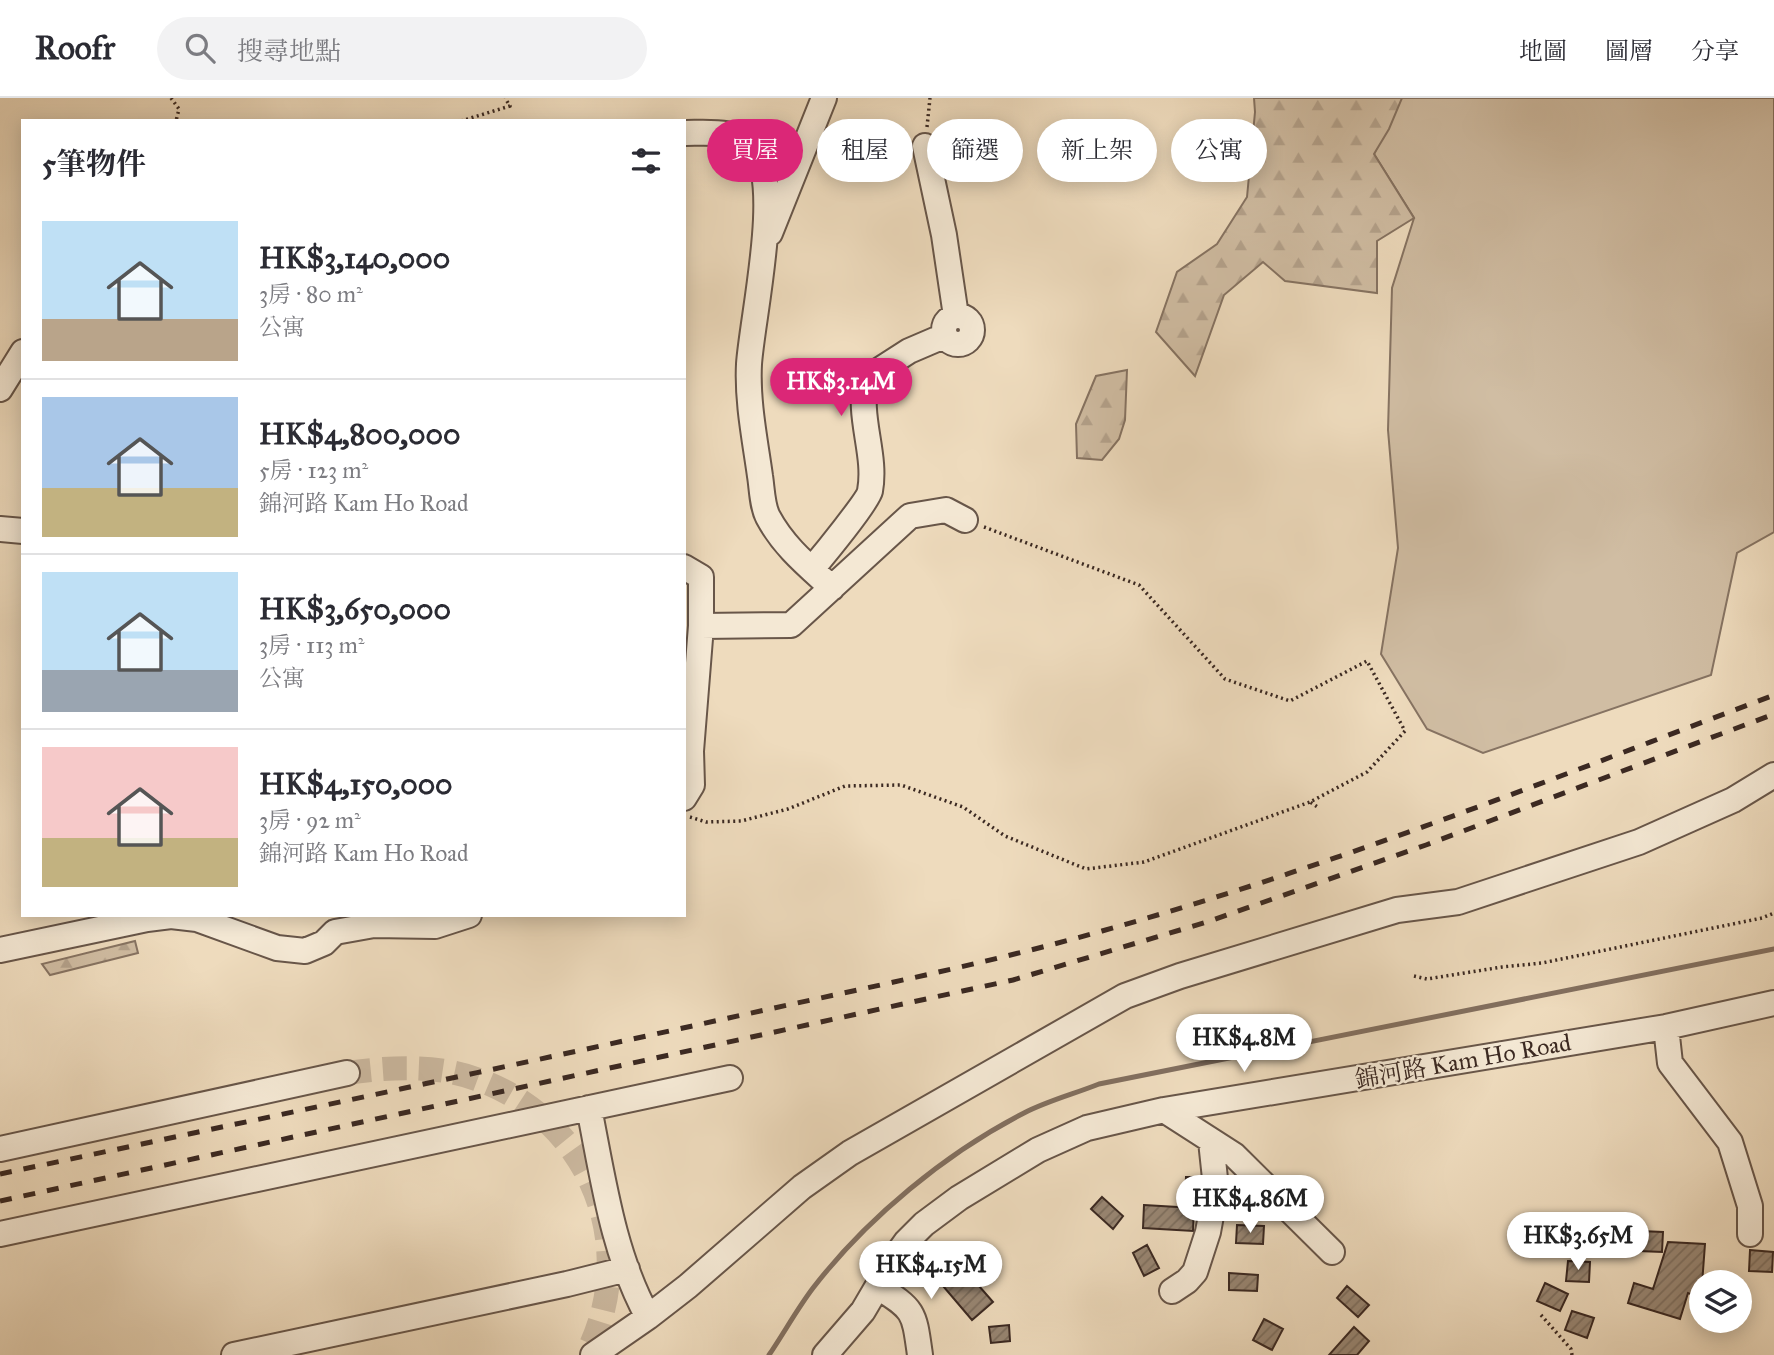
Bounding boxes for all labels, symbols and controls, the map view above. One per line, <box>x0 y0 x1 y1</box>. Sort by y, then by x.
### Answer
search box <box>157 17 647 80</box>
text: Roofr <box>35 28 115 68</box>
icon: search <box>181 29 219 67</box>
text: 搜尋地點 <box>237 35 341 67</box>
text: 地圖 <box>1519 36 1567 66</box>
text: 圖層 <box>1605 36 1653 66</box>
text: 分享 <box>1691 36 1739 66</box>
chip: 買屋 <box>707 119 803 182</box>
chip: 租屋 <box>817 119 913 182</box>
chip: 篩選 <box>927 119 1023 182</box>
chip: 新上架 <box>1037 119 1157 182</box>
chip: 公寓 <box>1171 119 1267 182</box>
icon: filters <box>627 142 665 180</box>
text: 5筆物件 <box>42 146 146 182</box>
text: HK$3,140,000 <box>259 240 450 276</box>
icon: home <box>98 249 182 333</box>
text: 3房 · 80 m² <box>259 280 363 308</box>
text: 公寓 <box>259 313 305 341</box>
pin: HK$3.14M <box>769 358 913 418</box>
text: HK$3.14M <box>786 367 896 395</box>
text: HK$4,800,000 <box>259 416 460 452</box>
icon: home <box>98 425 182 509</box>
text: 5房 · 123 m² <box>259 456 368 484</box>
text: 錦河路 Kam Ho Road <box>259 489 469 517</box>
text: HK$3,650,000 <box>259 591 451 627</box>
icon: home <box>98 600 182 684</box>
text: 3房 · 113 m² <box>259 631 364 659</box>
text: 公寓 <box>259 664 305 692</box>
text: HK$4,150,000 <box>259 766 453 802</box>
icon: home <box>98 775 182 859</box>
text: 3房 · 92 m² <box>259 806 361 834</box>
text: 錦河路 Kam Ho Road <box>259 839 469 867</box>
pin: HK$4.8M <box>1179 1014 1309 1074</box>
text: HK$4.8M <box>1192 1023 1296 1051</box>
street label: 錦河路 Kam Ho Road <box>1353 1027 1573 1095</box>
pin: HK$4.86M <box>1178 1176 1322 1235</box>
text: HK$4.86M <box>1192 1184 1308 1212</box>
pin: HK$3.65M <box>1506 1212 1650 1272</box>
text: HK$3.65M <box>1523 1221 1633 1249</box>
pin: HK$4.15M <box>859 1242 1003 1301</box>
text: HK$4.15M <box>875 1250 987 1278</box>
map controls <box>1689 1270 1752 1333</box>
button: layers <box>1689 1270 1752 1333</box>

